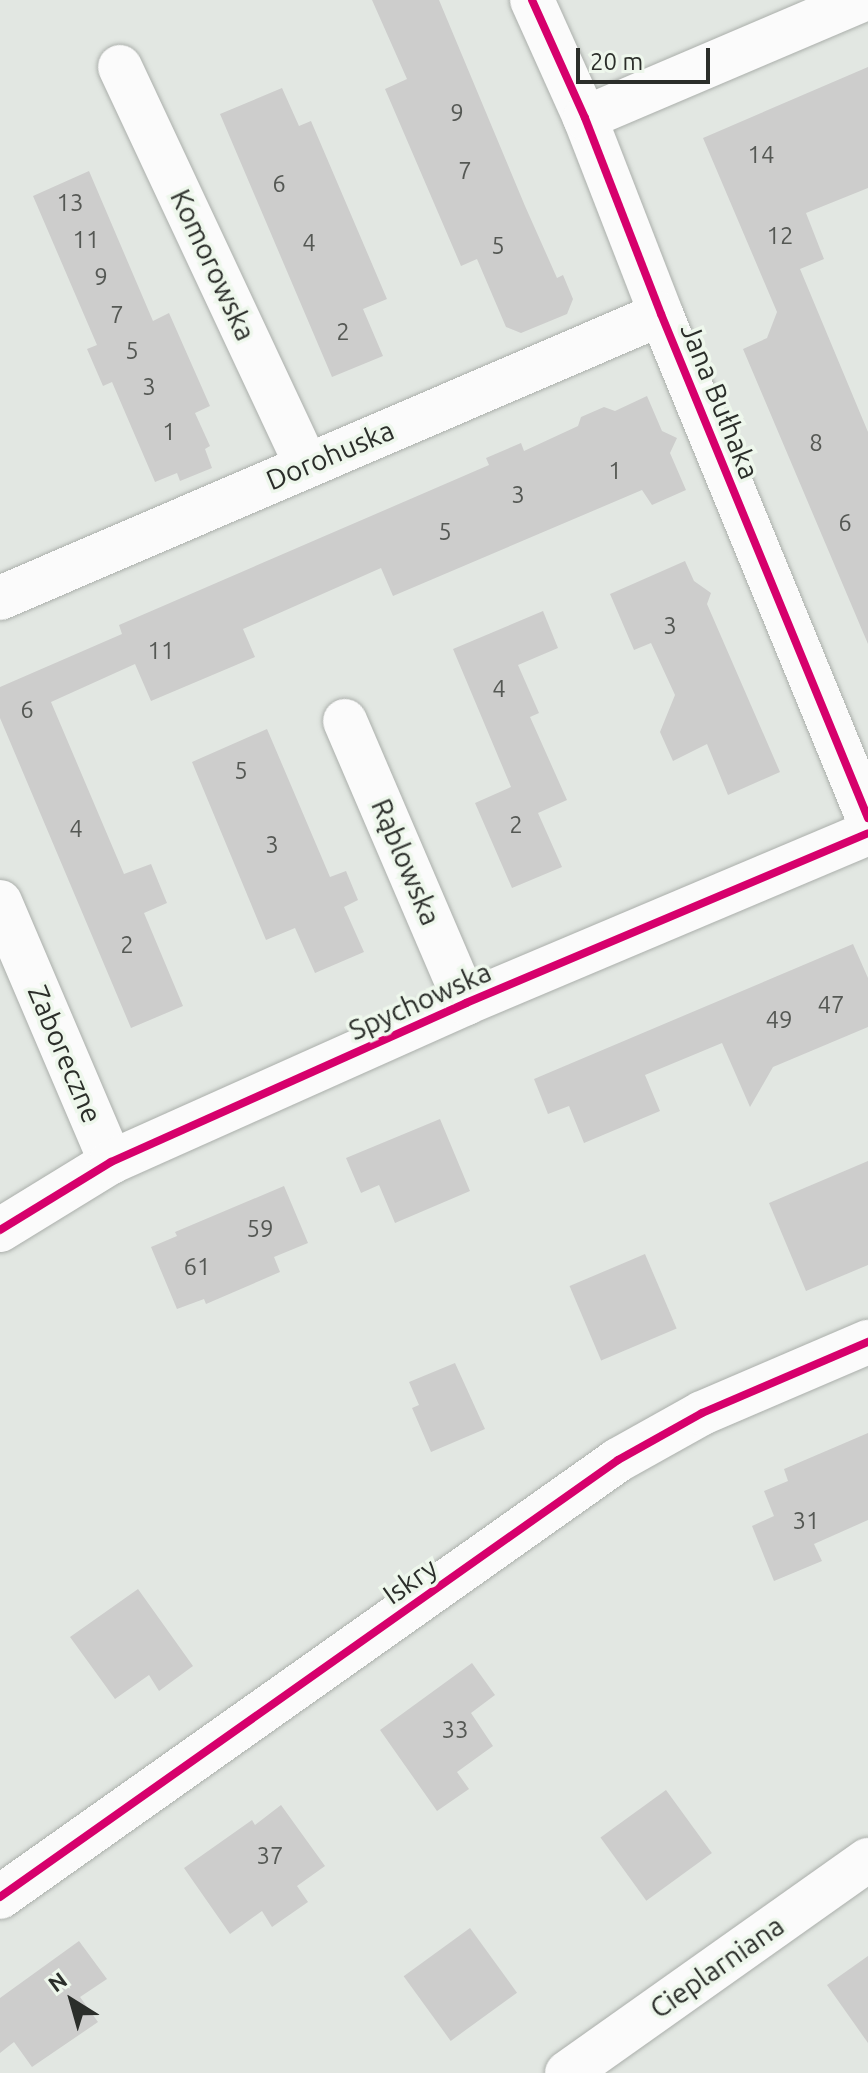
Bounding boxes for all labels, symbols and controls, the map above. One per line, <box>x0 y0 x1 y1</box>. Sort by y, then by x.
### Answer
scale bar <box>580 32 714 82</box>
text: 20 m <box>590 48 643 75</box>
house number: 9 <box>450 99 464 127</box>
house number: 14 <box>747 141 775 169</box>
house number: 7 <box>458 157 472 185</box>
house number: 6 <box>272 170 286 198</box>
street label: Komorowska <box>163 184 263 346</box>
house number: 13 <box>56 189 84 217</box>
house number: 12 <box>766 222 794 250</box>
house number: 11 <box>72 226 100 254</box>
house number: 4 <box>302 229 316 257</box>
house number: 5 <box>491 232 505 260</box>
house number: 9 <box>94 263 108 291</box>
house number: 7 <box>110 301 124 329</box>
house number: 2 <box>336 318 350 346</box>
street label: Jana Bułhaka <box>674 318 766 484</box>
house number: 5 <box>125 337 139 365</box>
house number: 3 <box>142 373 156 401</box>
street label: Dorohuska <box>261 413 399 497</box>
house number: 1 <box>162 418 176 446</box>
house number: 8 <box>809 429 823 457</box>
house number: 1 <box>608 457 622 485</box>
house number: 3 <box>511 481 525 509</box>
house number: 6 <box>838 509 852 537</box>
house number: 5 <box>438 518 452 546</box>
house number: 3 <box>663 612 677 640</box>
house number: 11 <box>147 637 175 665</box>
house number: 4 <box>492 675 506 703</box>
house number: 6 <box>20 696 34 724</box>
house number: 5 <box>234 757 248 785</box>
street label: Rąblowska <box>364 794 448 930</box>
house number: 2 <box>509 811 523 839</box>
house number: 4 <box>69 815 83 843</box>
house number: 3 <box>265 831 279 859</box>
house number: 2 <box>120 931 134 959</box>
street label: Spychowska <box>344 955 496 1047</box>
street label: Zaboreczne <box>21 980 109 1128</box>
house number: 47 <box>817 991 845 1019</box>
house number: 49 <box>765 1006 793 1034</box>
house number: 59 <box>246 1215 274 1243</box>
house number: 61 <box>183 1253 211 1281</box>
house number: 31 <box>792 1507 820 1535</box>
street label: Iskry <box>377 1551 443 1611</box>
house number: 33 <box>441 1716 469 1744</box>
house number: 37 <box>256 1842 284 1870</box>
street label: Cieplarniana <box>644 1909 790 2025</box>
north arrow <box>32 1961 112 2041</box>
text: N <box>43 1967 71 1996</box>

